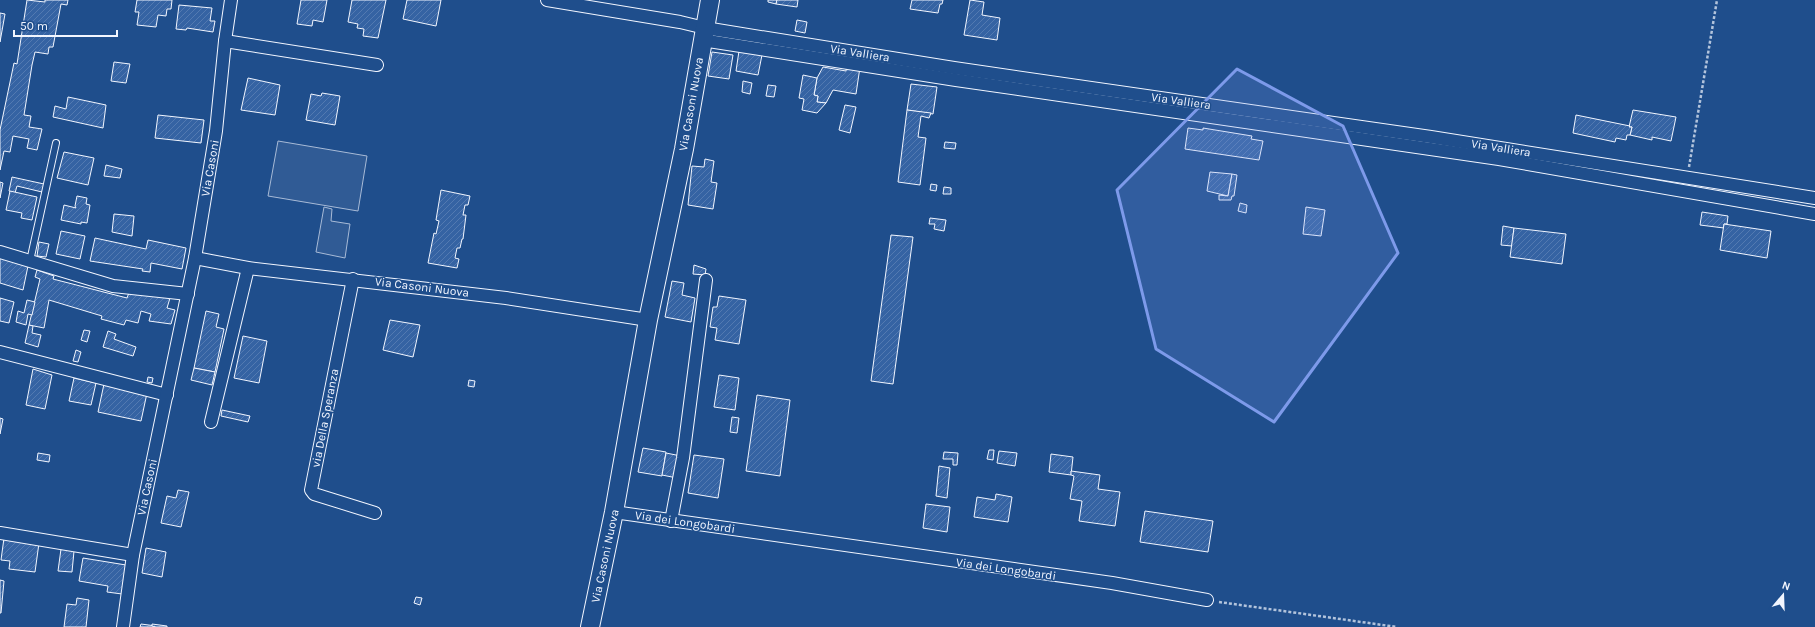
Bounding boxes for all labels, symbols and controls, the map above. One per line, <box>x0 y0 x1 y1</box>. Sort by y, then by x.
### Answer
scale bar <box>14 12 117 38</box>
text: 50 m <box>20 19 48 33</box>
street label: Via Valliera <box>829 41 891 65</box>
street label: Via Casoni Nuova <box>676 56 706 152</box>
street label: Via Valliera <box>1150 90 1212 112</box>
street label: Via Valliera <box>1470 136 1532 160</box>
street label: Via Casoni <box>198 139 222 197</box>
street label: Via Casoni Nuova <box>374 274 470 300</box>
street label: via Della Speranza <box>309 367 341 469</box>
street label: Via Casoni <box>134 457 160 517</box>
street label: Via Casoni Nuova <box>588 508 622 604</box>
street label: Via dei Longobardi <box>634 508 736 536</box>
street label: Via dei Longobardi <box>955 555 1057 583</box>
north arrow <box>1763 575 1803 615</box>
text: N <box>1780 579 1792 593</box>

